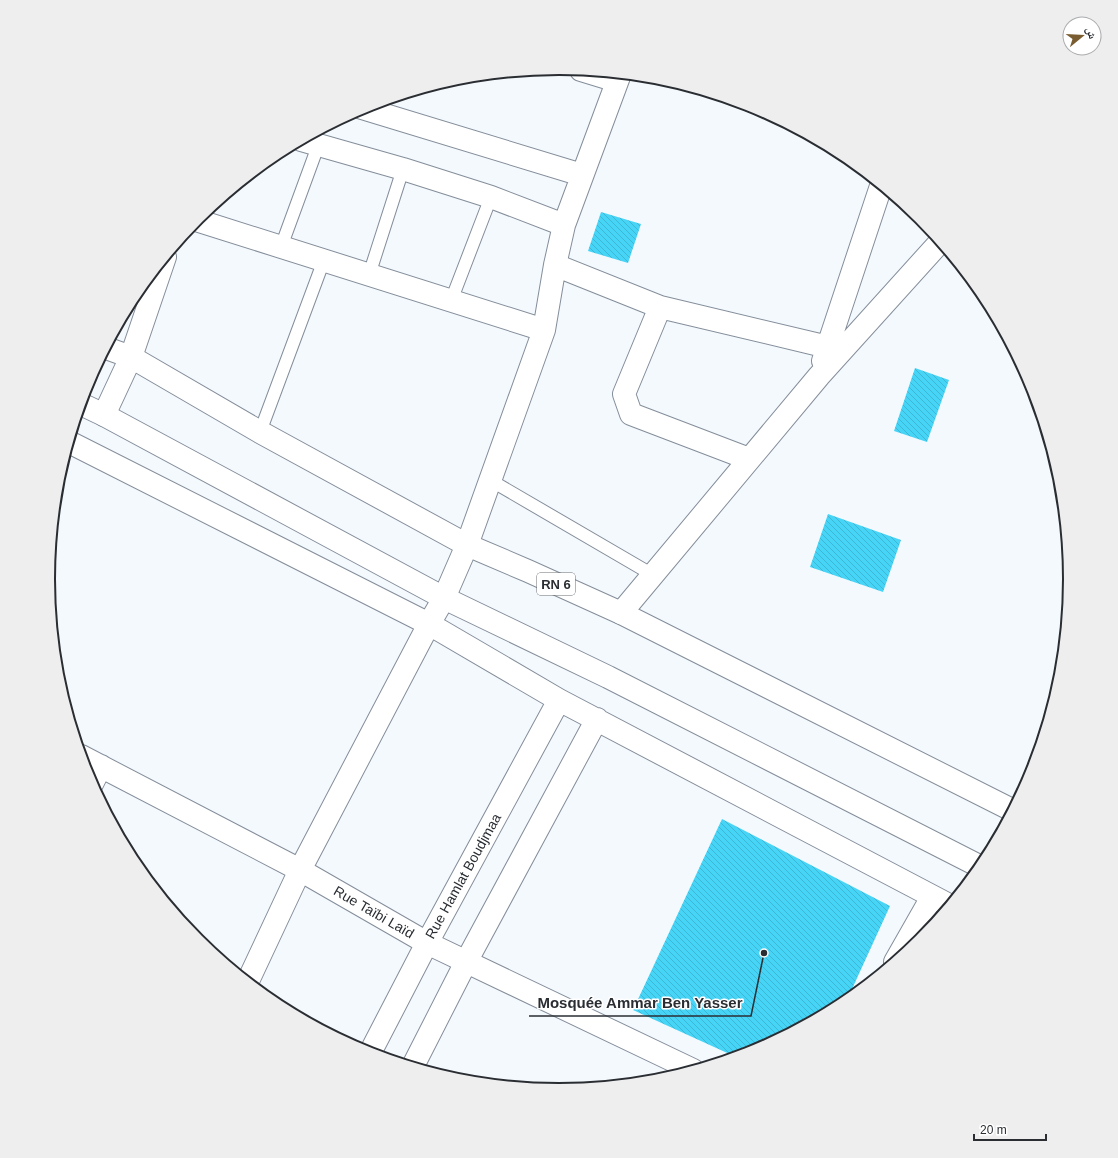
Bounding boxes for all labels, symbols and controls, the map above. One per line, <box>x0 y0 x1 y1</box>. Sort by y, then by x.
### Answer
north arrow <box>1062 16 1102 56</box>
text: ش <box>1082 26 1099 41</box>
road number: RN 6 <box>537 573 575 595</box>
street label: Rue Hamlat Boudjmaa <box>422 810 504 941</box>
street label: Rue Taïbi Laïd <box>331 883 417 941</box>
callout: Mosquée Ammar Ben Yasser <box>529 989 751 1016</box>
text: Mosquée Ammar Ben Yasser <box>537 994 743 1011</box>
scale bar <box>974 1116 1046 1142</box>
text: 20 m <box>980 1123 1007 1137</box>

